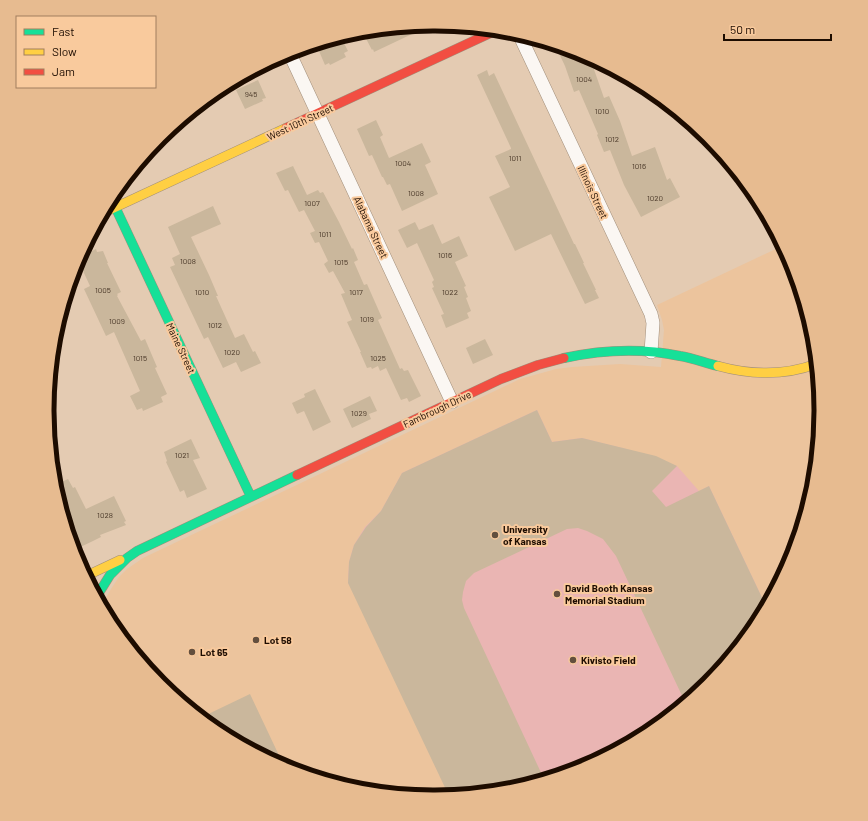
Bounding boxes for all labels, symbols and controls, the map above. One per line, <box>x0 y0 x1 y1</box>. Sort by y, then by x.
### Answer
legend <box>16 16 156 88</box>
scale bar <box>724 16 831 42</box>
text: 50 m <box>730 22 755 36</box>
text: Fast <box>52 24 75 38</box>
text: Slow <box>52 44 77 58</box>
text: Jam <box>52 64 75 78</box>
house number: 1004 <box>576 74 592 84</box>
house number: 945 <box>245 89 257 99</box>
street label: West 10th Street <box>265 101 335 143</box>
house number: 1010 <box>595 106 609 116</box>
house number: 1012 <box>605 134 619 144</box>
house number: 1011 <box>509 153 522 163</box>
house number: 1004 <box>395 158 411 168</box>
house number: 1016 <box>632 161 646 171</box>
street label: Illinois Street <box>575 164 611 221</box>
house number: 1008 <box>408 188 424 198</box>
house number: 1020 <box>647 193 663 203</box>
street label: Alabama Street <box>351 194 391 260</box>
house number: 1007 <box>304 198 320 208</box>
house number: 1011 <box>319 229 332 239</box>
house number: 1016 <box>438 250 452 260</box>
house number: 1008 <box>180 256 196 266</box>
house number: 1015 <box>334 257 348 267</box>
house number: 1005 <box>95 285 111 295</box>
house number: 1010 <box>195 287 209 297</box>
house number: 1017 <box>349 287 363 297</box>
house number: 1022 <box>442 287 458 297</box>
house number: 1019 <box>360 314 374 324</box>
house number: 1009 <box>109 316 125 326</box>
house number: 1012 <box>208 320 222 330</box>
street label: Maine Street <box>164 321 198 376</box>
house number: 1020 <box>224 347 240 357</box>
house number: 1015 <box>133 353 147 363</box>
house number: 1025 <box>370 353 386 363</box>
street label: Fambrough Drive <box>401 388 473 430</box>
house number: 1029 <box>351 408 367 418</box>
house number: 1021 <box>175 450 189 460</box>
house number: 1028 <box>97 510 113 520</box>
place label: University of Kansas <box>503 523 548 547</box>
marker: University of Kansas <box>490 530 500 540</box>
place label: David Booth Kansas Memorial Stadium <box>565 582 653 606</box>
marker: David Booth Kansas Memorial Stadium <box>552 589 562 599</box>
place label: Lot 58 <box>264 634 292 646</box>
marker: Lot 58 <box>251 635 261 645</box>
place label: Lot 65 <box>200 646 228 658</box>
marker: Lot 65 <box>187 647 197 657</box>
place label: Kivisto Field <box>581 654 636 666</box>
marker: Kivisto Field <box>568 655 578 665</box>

